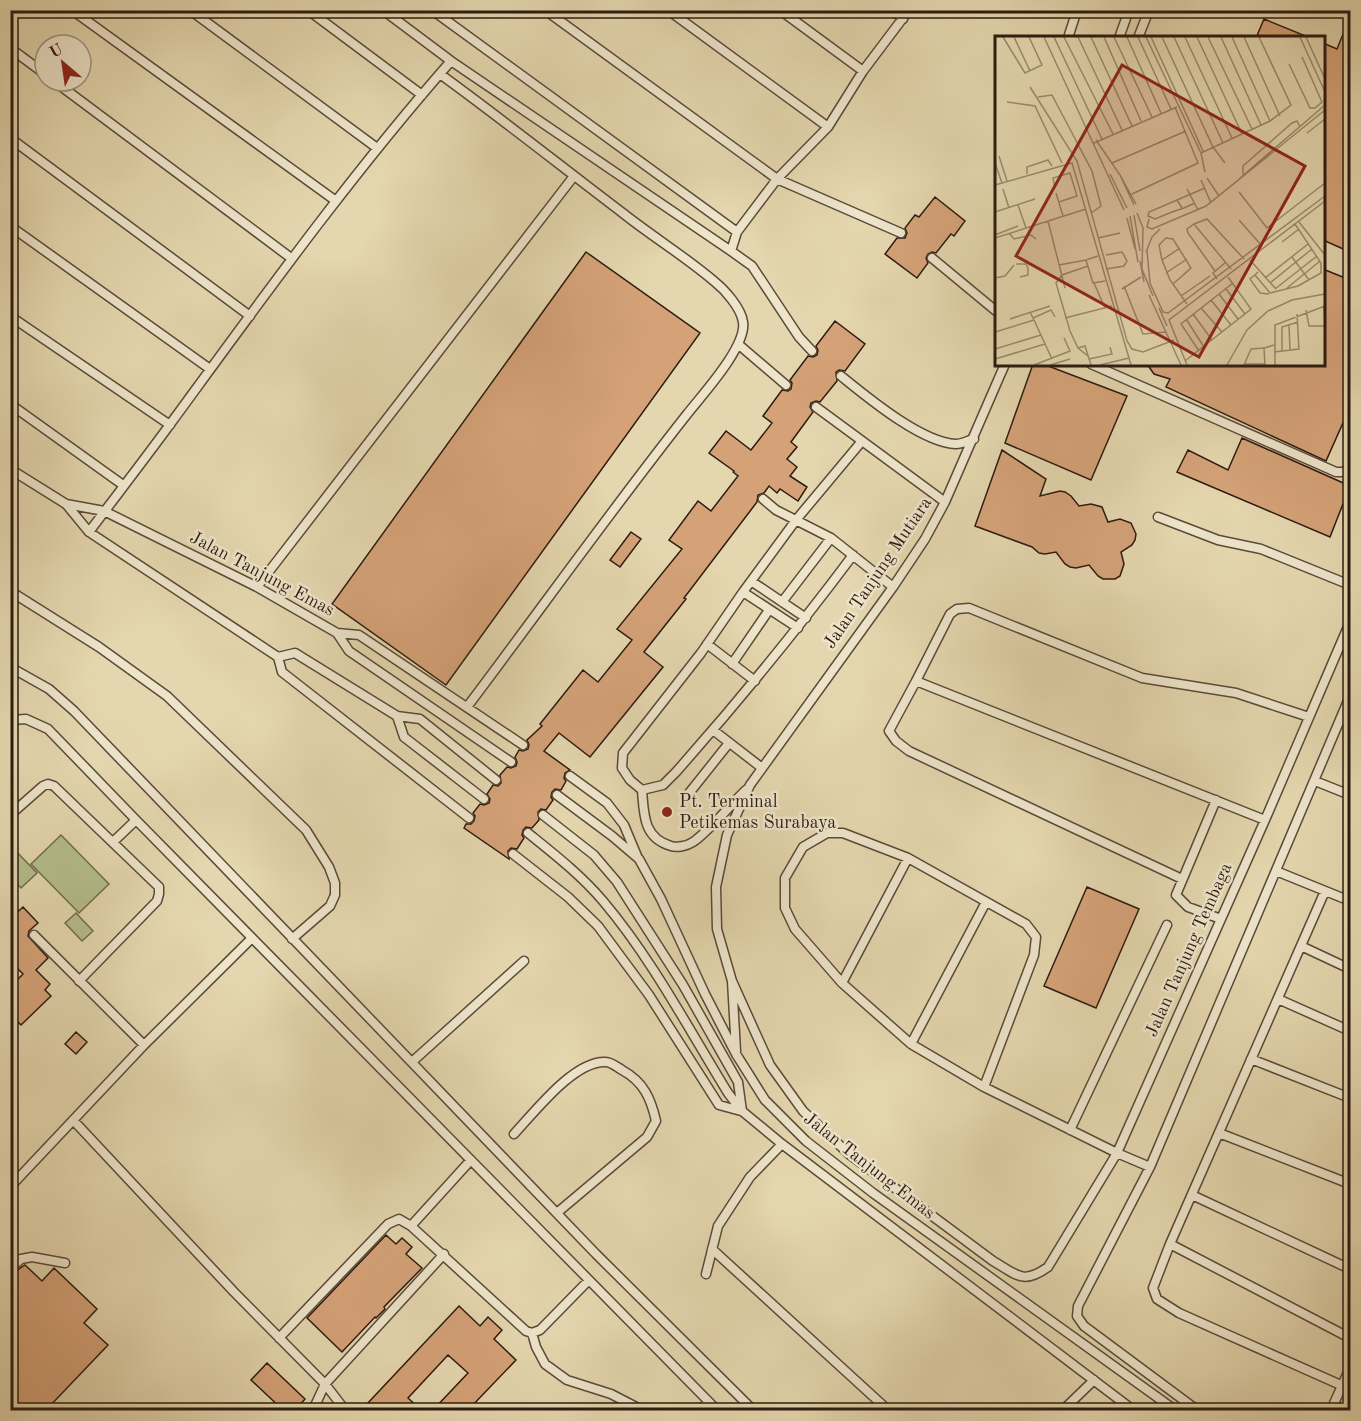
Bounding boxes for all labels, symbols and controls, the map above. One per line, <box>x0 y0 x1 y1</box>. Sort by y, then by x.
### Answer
north arrow <box>33 33 93 93</box>
inset map <box>995 36 1325 366</box>
text: U <box>47 41 66 62</box>
street label: Jalan Tanjung Mutiara <box>821 494 935 652</box>
street label: Jalan Tanjung Emas <box>187 528 337 620</box>
place label: Pt. Terminal Petikemas Surabaya <box>679 793 836 832</box>
marker: Pt. Terminal Petikemas Surabaya <box>660 805 674 819</box>
street label: Jalan Tanjung Tembaga <box>1142 860 1236 1040</box>
street label: Jalan Tanjung Emas <box>800 1109 938 1223</box>

